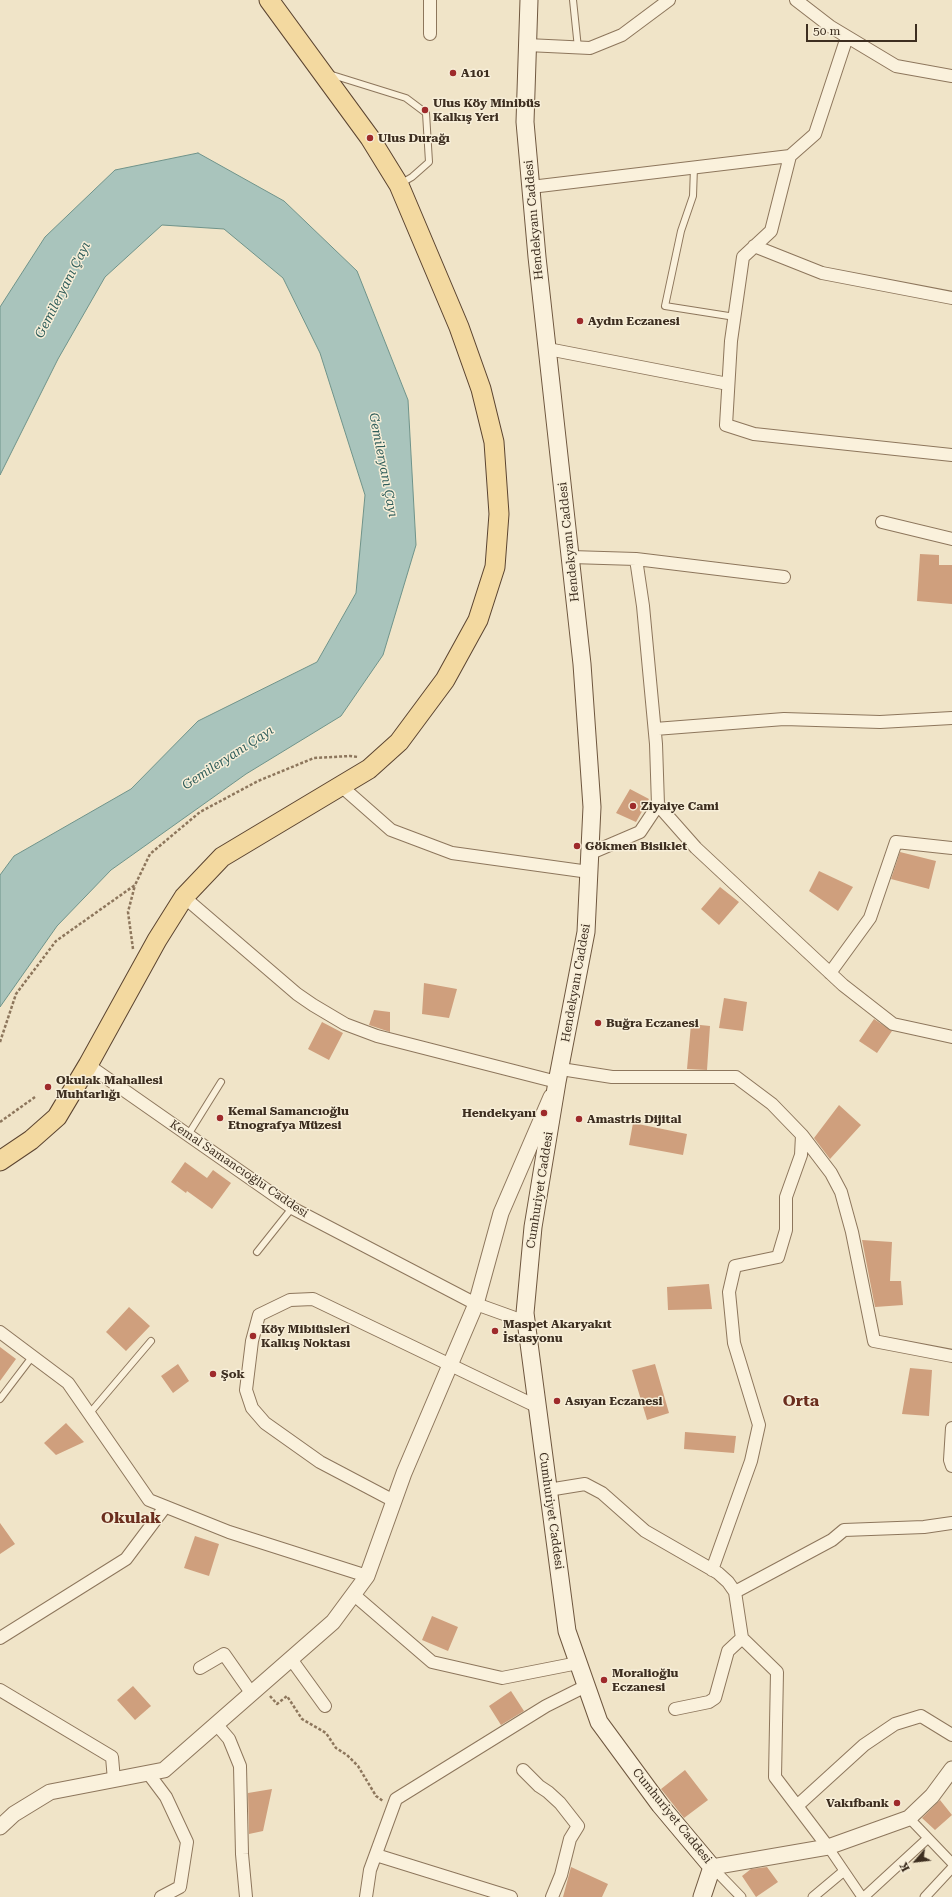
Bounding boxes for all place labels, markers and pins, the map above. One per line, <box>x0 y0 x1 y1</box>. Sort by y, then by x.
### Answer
place label: A101 <box>461 66 490 80</box>
marker: A101 <box>448 68 458 78</box>
place label: Ulus Köy Minibüs Kalkış Yeri <box>433 96 540 124</box>
marker: Ulus Köy Minibüs Kalkış Yeri <box>420 105 430 115</box>
place label: Ulus Durağı <box>378 131 450 145</box>
marker: Ulus Durağı <box>365 133 375 143</box>
place label: Aydın Eczanesi <box>588 314 680 328</box>
marker: Aydın Eczanesi <box>575 316 585 326</box>
place label: Ziyaiye Cami <box>641 799 719 813</box>
marker: Ziyaiye Cami <box>628 801 638 811</box>
place label: Gökmen Bisiklet <box>585 839 687 853</box>
marker: Gökmen Bisiklet <box>572 841 582 851</box>
place label: Buğra Eczanesi <box>606 1016 699 1030</box>
marker: Buğra Eczanesi <box>593 1018 603 1028</box>
place label: Okulak Mahallesi Muhtarlığı <box>56 1073 163 1101</box>
marker: Okulak Mahallesi Muhtarlığı <box>43 1082 53 1092</box>
place label: Kemal Samancıoğlu Etnografya Müzesi <box>228 1104 349 1132</box>
place label: Hendekyanı <box>462 1106 536 1120</box>
marker: Hendekyanı <box>539 1108 549 1118</box>
place label: Amastris Dijital <box>587 1112 681 1126</box>
marker: Kemal Samancıoğlu Etnografya Müzesi <box>215 1113 225 1123</box>
marker: Amastris Dijital <box>574 1114 584 1124</box>
place label: Maspet Akaryakıt İstasyonu <box>503 1317 612 1345</box>
place label: Köy Mibiüsleri Kalkış Noktası <box>261 1322 350 1350</box>
marker: Maspet Akaryakıt İstasyonu <box>490 1326 500 1336</box>
marker: Köy Mibiüsleri Kalkış Noktası <box>248 1331 258 1341</box>
place label: Şok <box>221 1367 245 1381</box>
marker: Şok <box>208 1369 218 1379</box>
place label: Asıyan Eczanesi <box>565 1394 663 1408</box>
marker: Asıyan Eczanesi <box>552 1396 562 1406</box>
place label: Moralioğlu Eczanesi <box>612 1666 678 1694</box>
marker: Moralioğlu Eczanesi <box>599 1675 609 1685</box>
place label: Vakıfbank <box>826 1796 889 1810</box>
marker: Vakıfbank <box>892 1798 902 1808</box>

